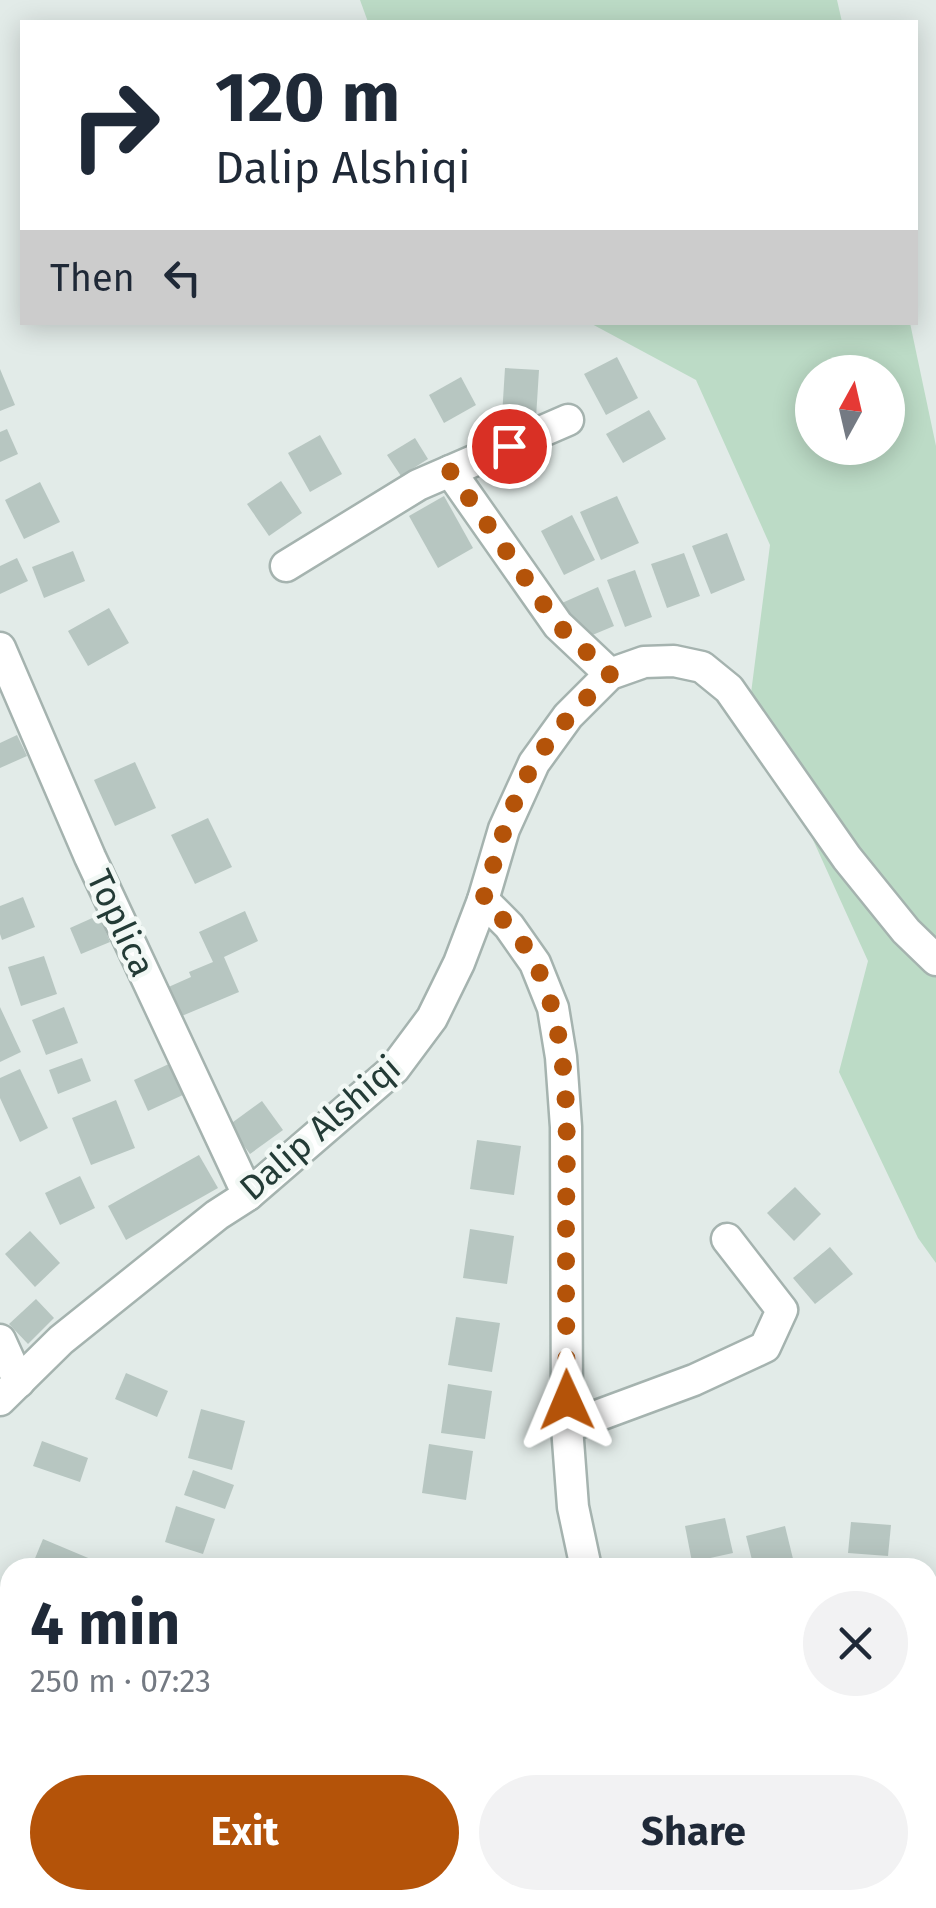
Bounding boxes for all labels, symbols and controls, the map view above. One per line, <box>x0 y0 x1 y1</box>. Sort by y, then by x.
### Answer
text: 120 m <box>215 56 400 140</box>
icon: right <box>50 60 180 190</box>
text: Dalip Alshiqi <box>215 141 471 195</box>
icon: left <box>155 250 210 305</box>
text: Then <box>50 255 135 301</box>
north arrow <box>795 355 905 465</box>
map controls <box>795 355 905 465</box>
pin <box>467 404 552 489</box>
icon: arrive <box>482 419 537 474</box>
street label: Toplica <box>78 863 164 983</box>
street label: Dalip Alshiqi <box>231 1047 409 1209</box>
position arrow <box>515 1348 619 1452</box>
text: 4 min <box>30 1588 180 1660</box>
button: close <box>803 1591 908 1696</box>
text: 250 m · 07:23 <box>30 1662 211 1700</box>
button: Exit <box>30 1775 459 1890</box>
button: Share <box>479 1775 908 1890</box>

